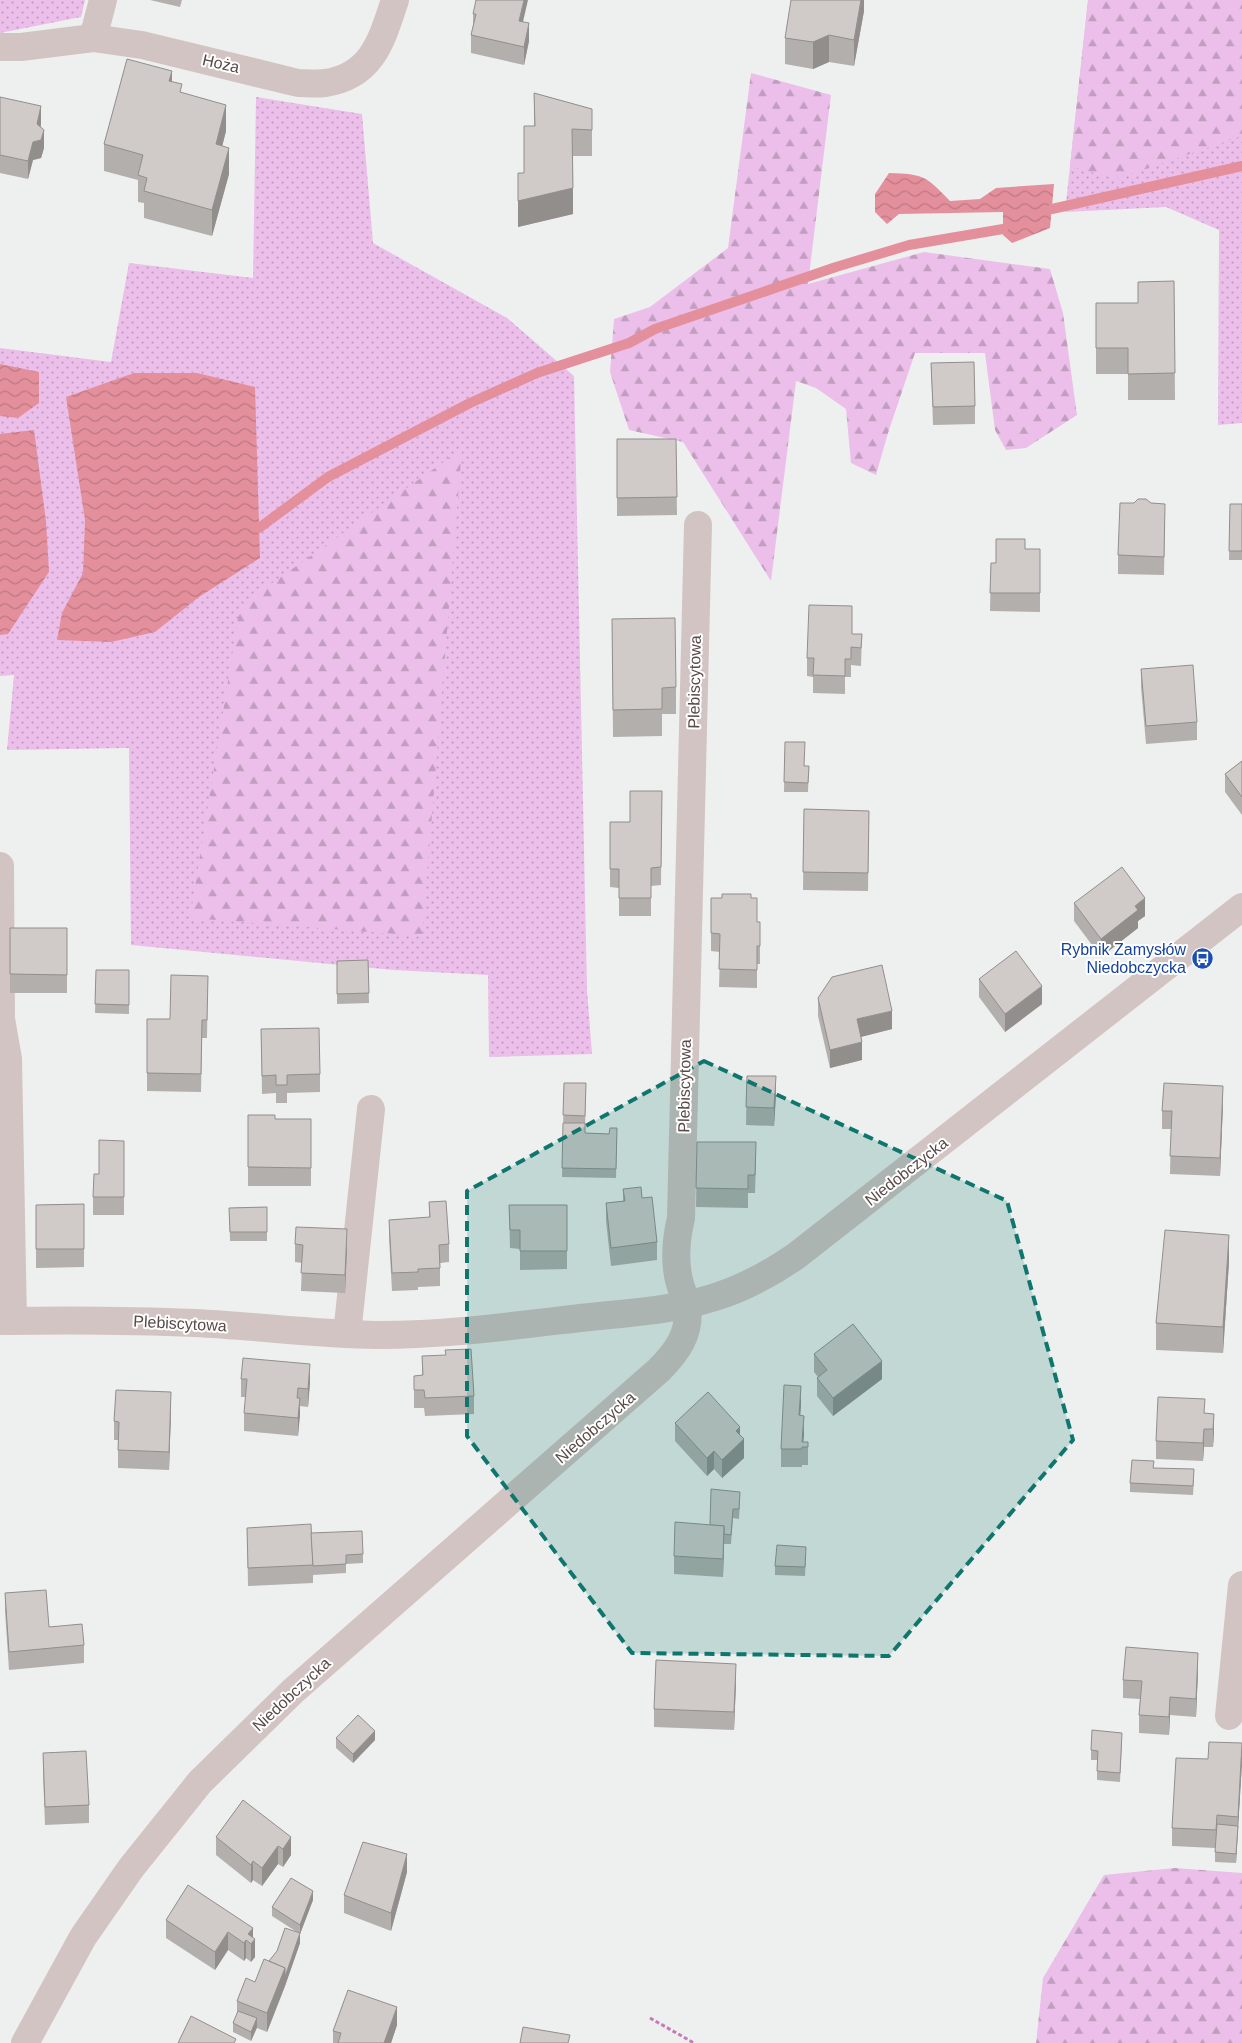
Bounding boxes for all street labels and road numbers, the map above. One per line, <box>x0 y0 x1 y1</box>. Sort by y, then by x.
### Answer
street label: Hoża <box>201 51 241 76</box>
street label: Plebiscytowa <box>685 635 704 729</box>
street label: Plebiscytowa <box>675 1039 694 1133</box>
street label: Niedobczycka <box>862 1134 951 1209</box>
street label: Plebiscytowa <box>133 1313 227 1334</box>
street label: Niedobczycka <box>552 1388 639 1466</box>
street label: Niedobczycka <box>249 1654 334 1735</box>

